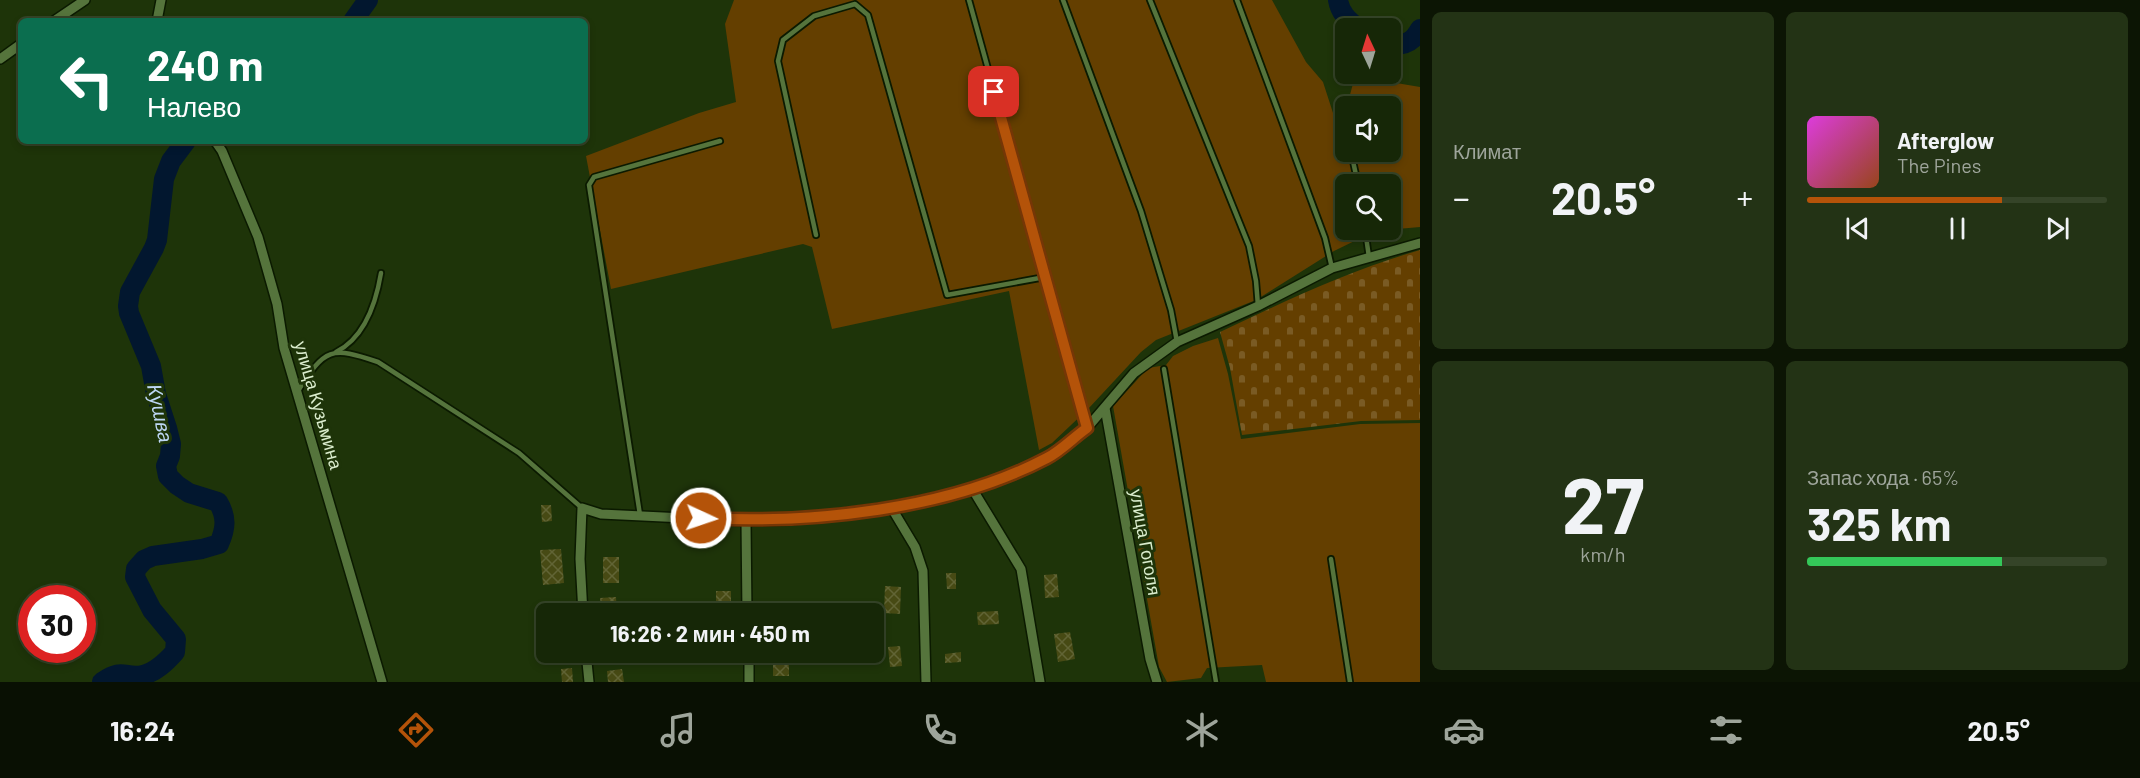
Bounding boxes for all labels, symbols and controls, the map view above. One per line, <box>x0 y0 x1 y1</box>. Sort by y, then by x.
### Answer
north arrow <box>1335 18 1401 84</box>
map controls <box>1335 18 1401 240</box>
text: 240 m <box>147 39 263 89</box>
icon: left <box>48 42 126 120</box>
pin <box>968 66 1019 117</box>
icon: arrive <box>977 75 1010 108</box>
text: Налево <box>147 90 241 122</box>
button: sound <box>1335 96 1401 162</box>
text: Afterglow <box>1897 127 1994 153</box>
text: Климат <box>1453 139 1521 163</box>
text: The Pines <box>1897 153 1981 177</box>
text: 20.5° <box>1551 170 1655 224</box>
button: search <box>1335 174 1401 240</box>
text: − <box>1453 177 1470 217</box>
text: + <box>1737 177 1753 217</box>
icon: previous <box>1841 212 1874 245</box>
icon: pause <box>1941 212 1974 245</box>
icon: next <box>2041 212 2074 245</box>
street label: улица Кузьмина <box>290 338 348 473</box>
water label: Кушва <box>143 382 179 444</box>
text: 27 <box>1562 456 1644 550</box>
text: Запас хода · 65% <box>1807 465 1959 489</box>
position arrow <box>669 486 733 550</box>
street label: улица Гоголя <box>1126 487 1166 597</box>
text: 325 km <box>1807 496 1951 550</box>
text: km/h <box>1580 542 1626 566</box>
speed limit sign: 30 <box>18 585 96 663</box>
text: 16:26 · 2 мин · 450 m <box>610 620 810 646</box>
icon: directions <box>395 709 437 751</box>
icon: music <box>657 709 699 751</box>
icon: phone <box>919 709 961 751</box>
icon: climate <box>1181 709 1223 751</box>
icon: car <box>1443 709 1485 751</box>
icon: filters <box>1705 709 1747 751</box>
text: 16:24 <box>110 714 175 746</box>
text: 20.5° <box>1967 714 2030 746</box>

